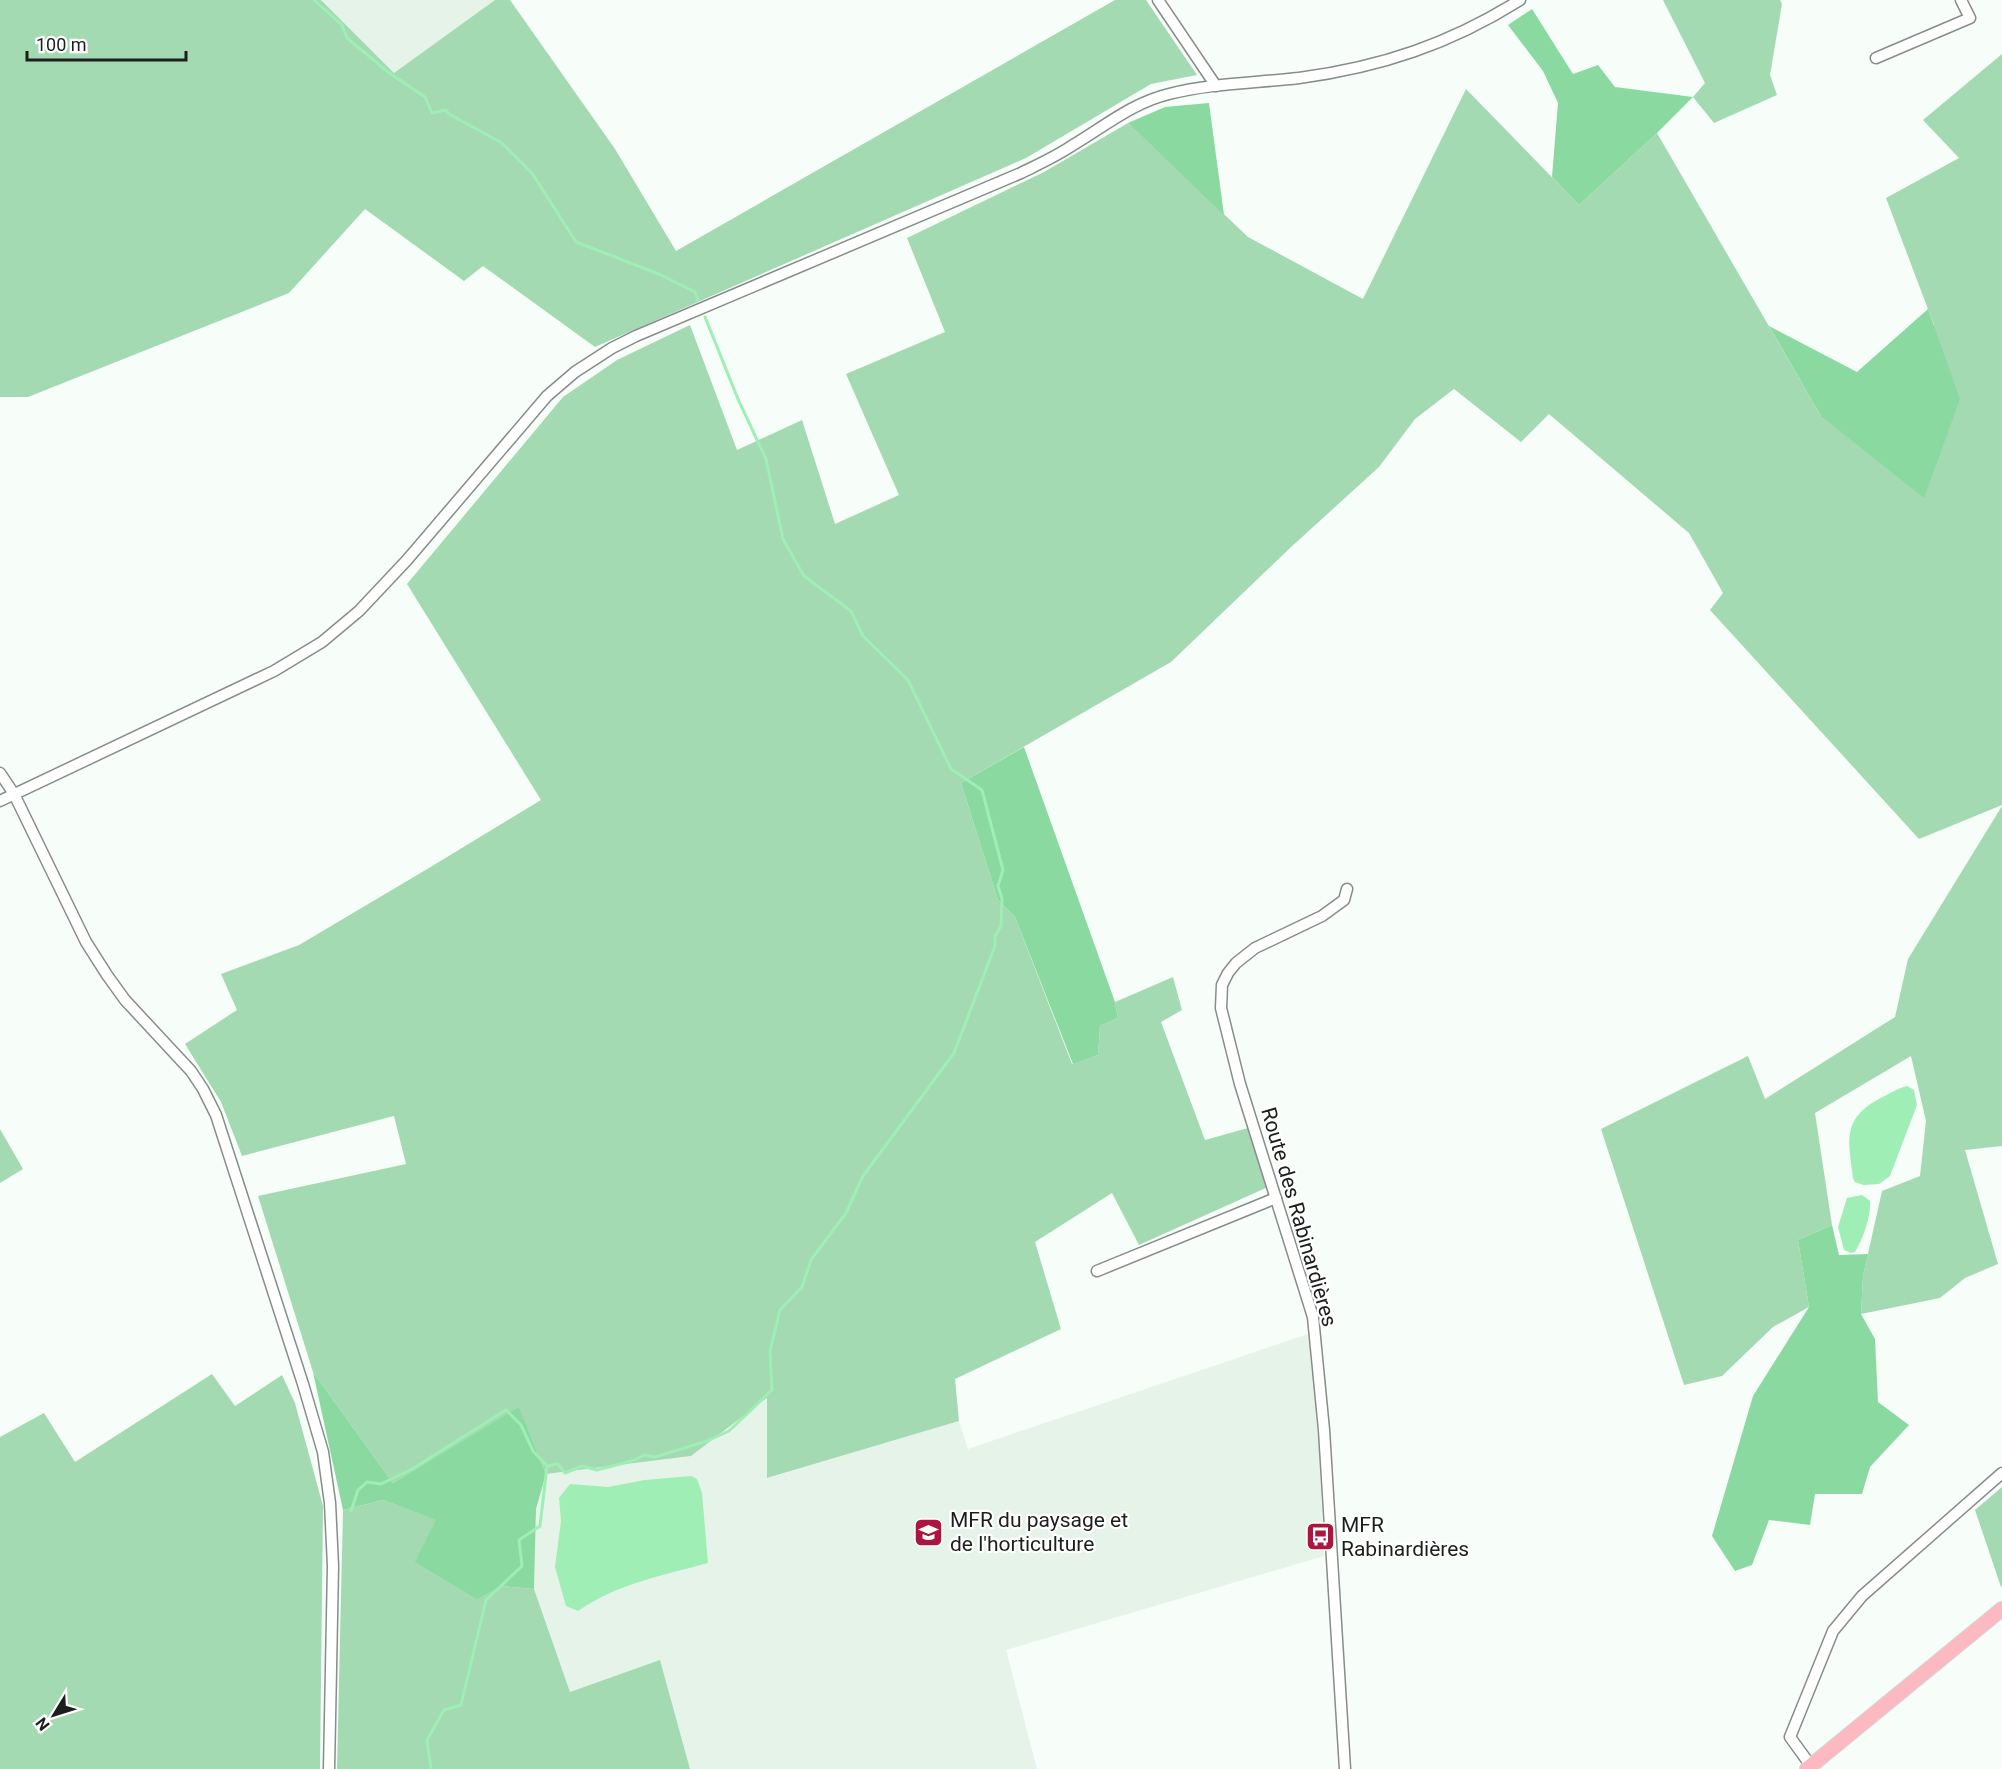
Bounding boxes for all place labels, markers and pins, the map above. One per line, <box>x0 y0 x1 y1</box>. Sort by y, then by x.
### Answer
place label: MFR du paysage et de l'horticulture <box>950 1508 1128 1556</box>
place label: MFR Rabinardières <box>1341 1513 1469 1561</box>
school or university icon: MFR du paysage et de l'horticulture <box>913 1516 945 1548</box>
bus stop icon: MFR Rabinardières <box>1304 1521 1336 1553</box>

